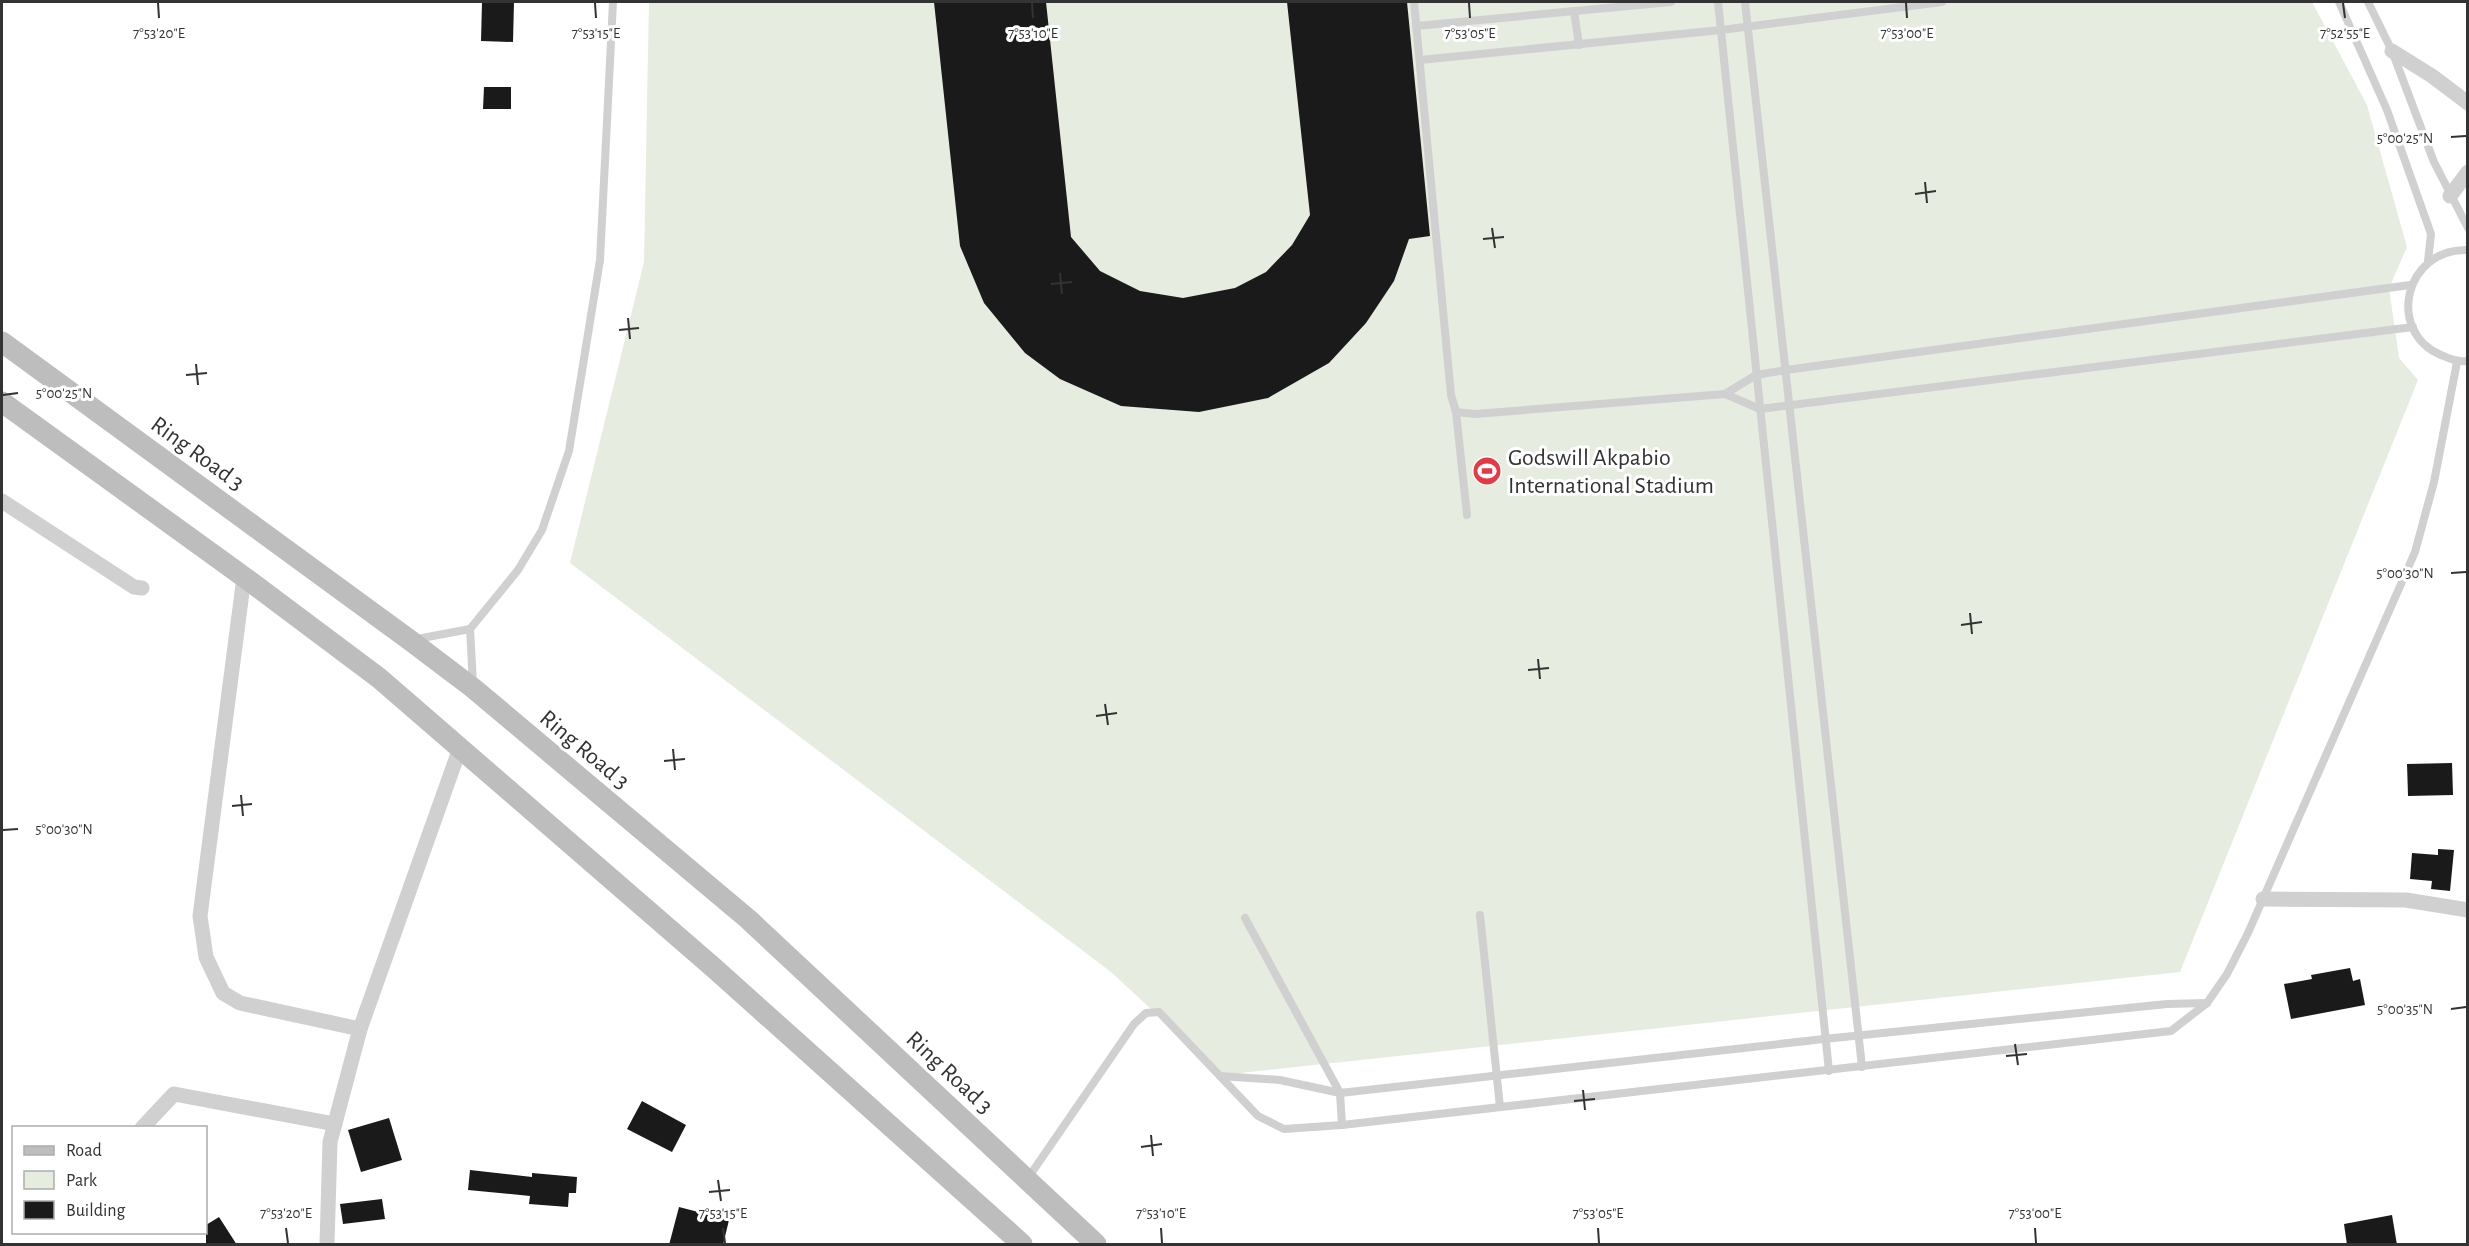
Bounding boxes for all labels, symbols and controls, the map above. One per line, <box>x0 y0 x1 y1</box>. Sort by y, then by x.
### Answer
text: 7°53'20"E <box>133 26 185 41</box>
text: 7°53'15"E <box>572 26 620 41</box>
text: 7°53'10"E <box>1008 26 1058 41</box>
text: 7°53'05"E <box>1444 26 1496 41</box>
text: 7°53'00"E <box>1881 26 1933 41</box>
text: 7°52'55"E <box>2320 26 2370 41</box>
text: 5°00'25"N <box>2377 131 2433 146</box>
text: 5°00'25"N <box>36 386 92 401</box>
street label: Ring Road 3 <box>146 412 248 495</box>
place label: Godswill Akpabio International Stadium <box>1508 446 1714 498</box>
sports icon: Godswill Akpabio International Stadium <box>1471 455 1503 487</box>
text: 5°00'30"N <box>2376 566 2434 581</box>
street label: Ring Road 3 <box>535 706 634 794</box>
text: 5°00'30"N <box>35 822 93 837</box>
text: 5°00'35"N <box>2377 1002 2433 1017</box>
street label: Ring Road 3 <box>901 1027 997 1119</box>
legend <box>12 1126 207 1234</box>
text: Road <box>66 1142 102 1160</box>
text: Park <box>66 1172 98 1190</box>
text: Building <box>66 1202 126 1220</box>
text: 7°53'20"E <box>260 1206 312 1221</box>
text: 7°53'15"E <box>699 1206 747 1221</box>
text: 7°53'10"E <box>1136 1206 1186 1221</box>
text: 7°53'05"E <box>1572 1206 1624 1221</box>
text: 7°53'00"E <box>2009 1206 2061 1221</box>

